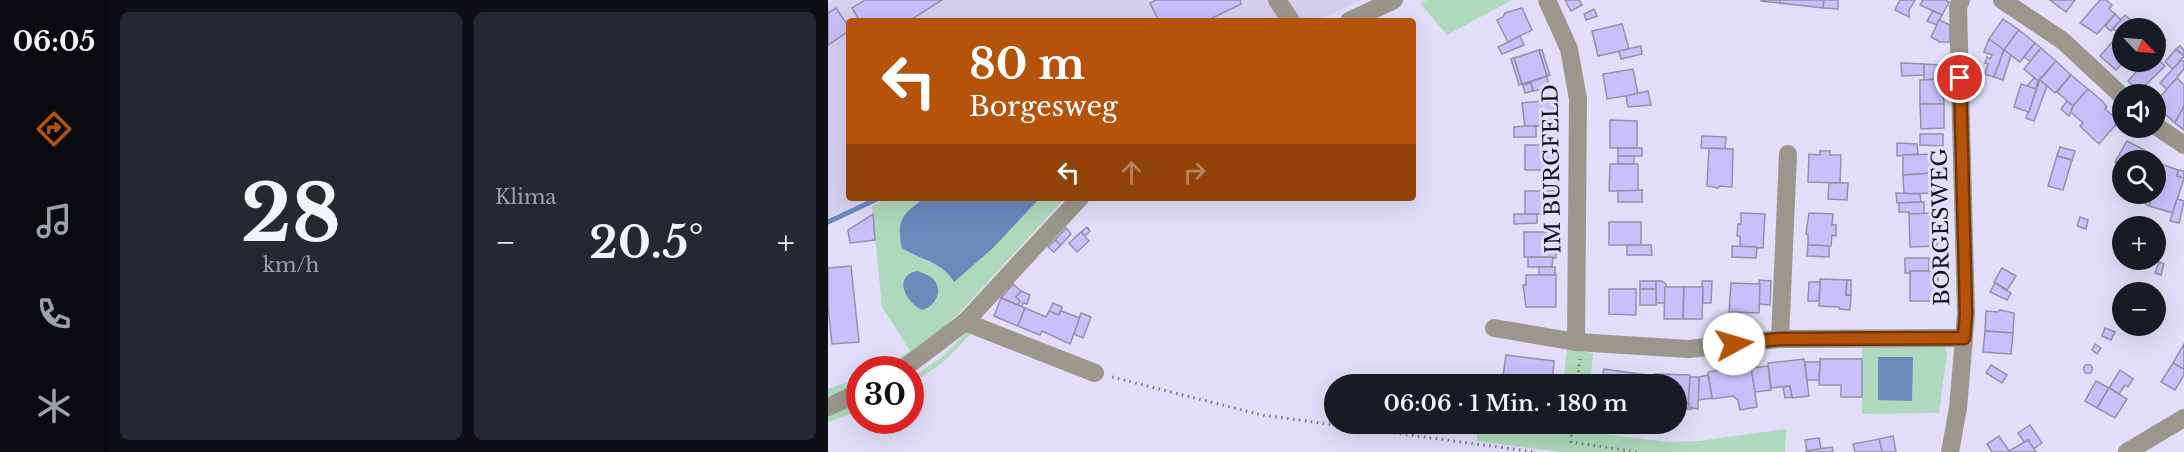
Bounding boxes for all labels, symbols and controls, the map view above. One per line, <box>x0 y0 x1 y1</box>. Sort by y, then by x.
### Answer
north arrow <box>2112 18 2166 72</box>
map controls <box>2112 18 2166 336</box>
text: 06:05 <box>13 25 95 58</box>
text: 80 m <box>969 38 1085 90</box>
icon: left <box>870 42 948 120</box>
pin <box>1934 52 1985 103</box>
icon: arrive <box>1943 61 1976 94</box>
street label: IM BURGFELD <box>1538 84 1566 254</box>
button: sound <box>2112 84 2166 138</box>
text: Borgesweg <box>969 90 1118 123</box>
icon: directions <box>33 108 75 150</box>
street label: BORGESWEG <box>1927 148 1955 306</box>
button: search <box>2112 150 2166 204</box>
icon: left <box>1052 156 1085 189</box>
icon: ahead <box>1115 156 1148 189</box>
icon: right <box>1178 156 1211 189</box>
text: 28 <box>241 165 341 262</box>
text: Klima <box>495 185 556 209</box>
icon: music <box>33 200 75 242</box>
text: 20.5° <box>589 214 704 270</box>
button: + <box>2112 216 2166 270</box>
text: − <box>495 222 516 263</box>
text: + <box>777 222 795 263</box>
text: km/h <box>263 253 319 277</box>
button: − <box>2112 282 2166 336</box>
icon: phone <box>33 293 75 335</box>
position arrow <box>1702 312 1766 376</box>
speed limit sign: 30 <box>846 356 924 434</box>
icon: climate <box>33 385 75 427</box>
text: 06:06 · 1 Min. · 180 m <box>1383 390 1628 417</box>

